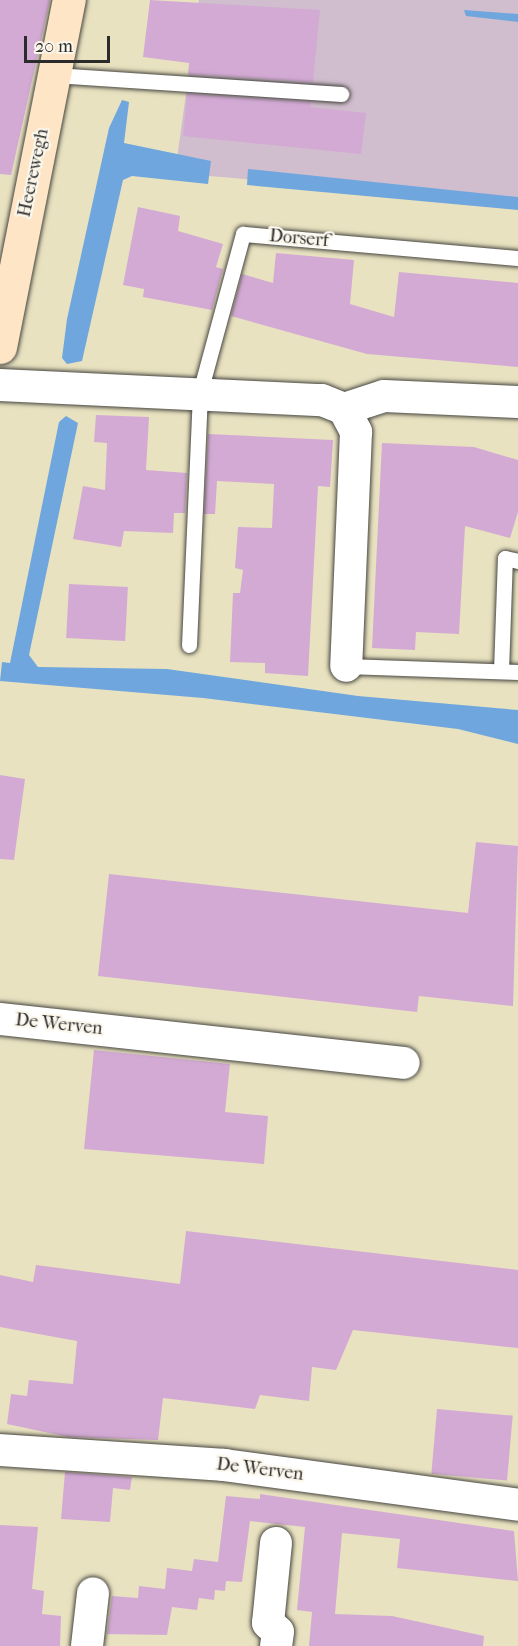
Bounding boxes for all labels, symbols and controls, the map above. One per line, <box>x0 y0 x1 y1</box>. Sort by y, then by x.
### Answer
scale bar <box>27 24 112 62</box>
text: 20 m <box>35 36 73 57</box>
street label: Heerewegh <box>14 127 54 219</box>
street label: Dorserf <box>268 226 330 252</box>
street label: De Werven <box>14 1010 104 1040</box>
street label: De Werven <box>215 1454 305 1486</box>

